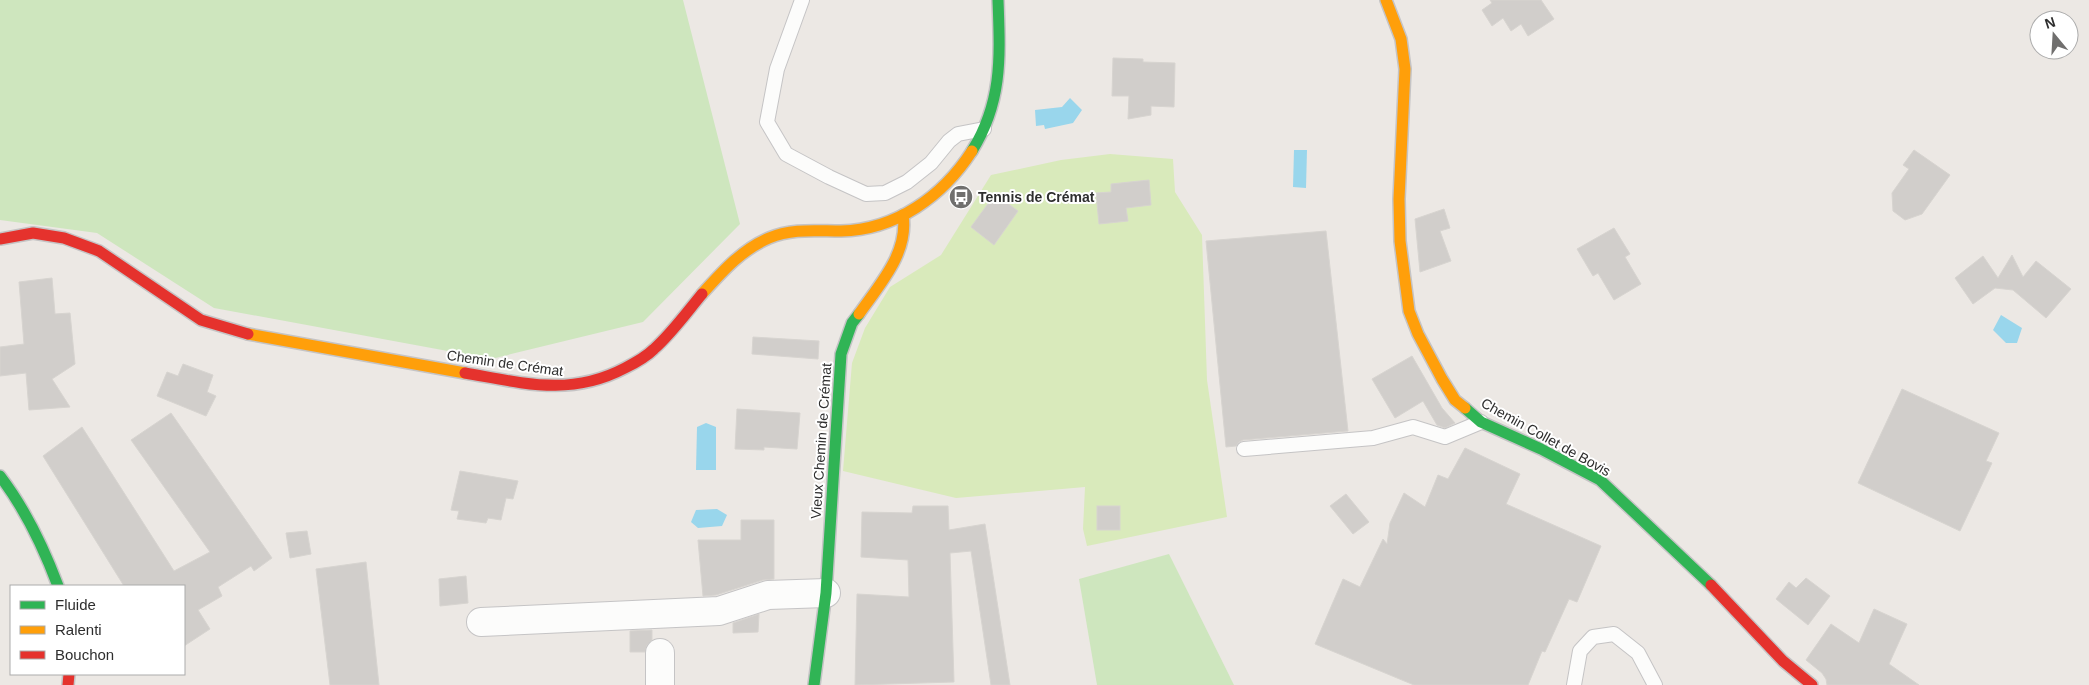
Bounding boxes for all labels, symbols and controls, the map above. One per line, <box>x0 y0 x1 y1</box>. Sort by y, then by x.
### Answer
north arrow <box>2029 10 2079 60</box>
text: N <box>2043 13 2057 32</box>
bus stop icon: Tennis de Crémat <box>948 184 974 210</box>
place label: Tennis de Crémat <box>978 189 1095 205</box>
street label: Chemin de Crémat <box>446 347 564 379</box>
street label: Vieux Chemin de Crémat <box>808 362 834 519</box>
street label: Chemin Collet de Bovis <box>1478 395 1614 479</box>
legend <box>10 585 185 675</box>
text: Fluide <box>55 596 96 613</box>
text: Ralenti <box>55 621 102 638</box>
text: Bouchon <box>55 646 114 663</box>

